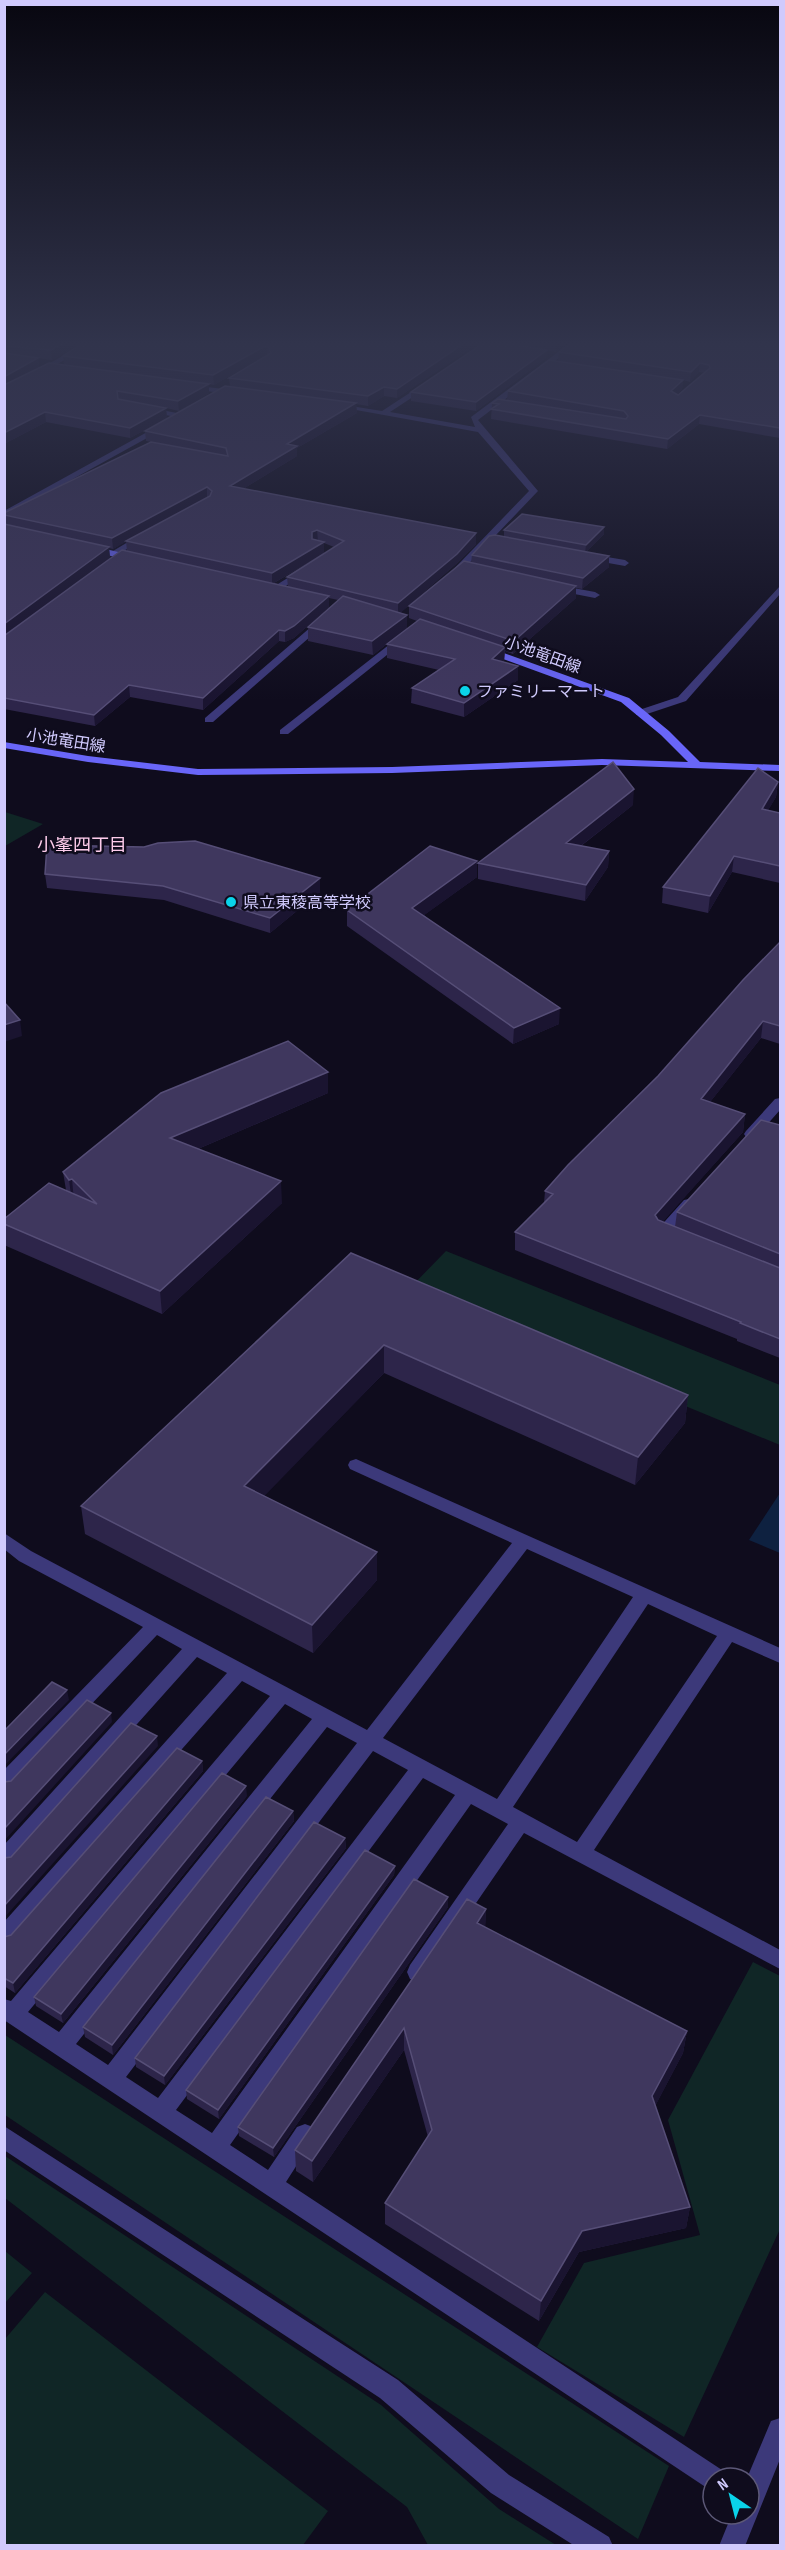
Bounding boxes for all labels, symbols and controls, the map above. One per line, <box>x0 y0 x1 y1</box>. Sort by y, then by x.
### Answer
street label: 小池竜田線 <box>502 633 583 678</box>
place label: ファミリーマート <box>477 683 605 702</box>
marker: ファミリーマート <box>458 684 472 698</box>
street label: 小池竜田線 <box>25 726 107 757</box>
district label: 小峯四丁目 <box>37 835 127 856</box>
place label: 県立東稜高等学校 <box>243 894 371 913</box>
marker: 県立東稜高等学校 <box>224 895 238 909</box>
north arrow <box>701 2466 761 2526</box>
text: N <box>714 2475 732 2495</box>

